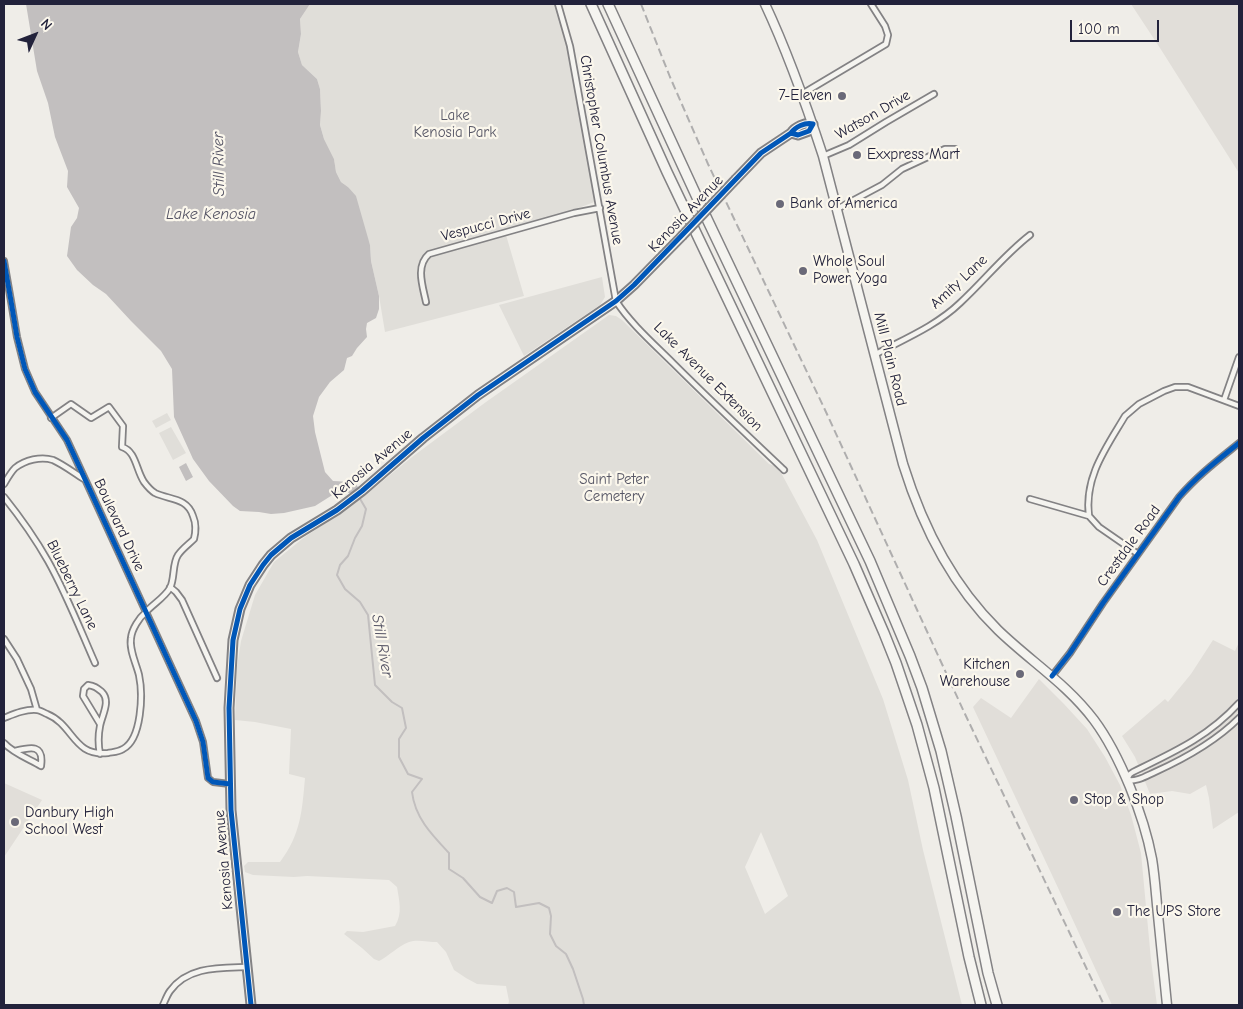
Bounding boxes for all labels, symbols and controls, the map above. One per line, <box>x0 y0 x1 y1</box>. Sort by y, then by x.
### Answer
north arrow <box>10 10 60 60</box>
scale bar <box>1073 10 1162 42</box>
text: N <box>37 15 56 34</box>
text: 100 m <box>1078 20 1120 38</box>
street label: Christopher Columbus Avenue <box>575 54 627 246</box>
street label: Watson Drive <box>832 86 914 144</box>
place label: 7-Eleven <box>778 87 832 105</box>
marker: 7-Eleven <box>836 90 848 102</box>
park label: Lake Kenosia Park <box>413 107 497 142</box>
water label: Still River <box>209 132 229 196</box>
place label: Exxpress Mart <box>867 146 959 164</box>
marker: Exxpress Mart <box>851 149 863 161</box>
street label: Kenosia Avenue <box>645 172 727 256</box>
place label: Bank of America <box>790 195 898 213</box>
marker: Bank of America <box>774 198 786 210</box>
water label: Lake Kenosia <box>166 204 256 224</box>
street label: Vespucci Drive <box>439 204 533 246</box>
street label: Amity Lane <box>927 251 991 313</box>
place label: Whole Soul Power Yoga <box>813 253 887 288</box>
marker: Whole Soul Power Yoga <box>797 265 809 277</box>
street label: Mill Plain Road <box>870 310 910 408</box>
street label: Lake Avenue Extension <box>650 319 766 435</box>
street label: Kenosia Avenue <box>328 425 416 503</box>
park label: Saint Peter Cemetery <box>579 471 649 506</box>
street label: Boulevard Drive <box>90 476 148 574</box>
street label: Crestdale Road <box>1093 502 1165 590</box>
street label: Blueberry Lane <box>42 537 102 633</box>
water label: Still River <box>367 613 397 679</box>
place label: Kitchen Warehouse <box>940 656 1010 691</box>
marker: Kitchen Warehouse <box>1014 668 1026 680</box>
place label: Stop & Shop <box>1084 791 1164 809</box>
marker: Stop & Shop <box>1068 794 1080 806</box>
place label: Danbury High School West <box>25 804 114 839</box>
street label: Kenosia Avenue <box>211 809 237 911</box>
marker: Danbury High School West <box>9 816 21 828</box>
place label: The UPS Store <box>1127 903 1221 921</box>
marker: The UPS Store <box>1111 906 1123 918</box>

